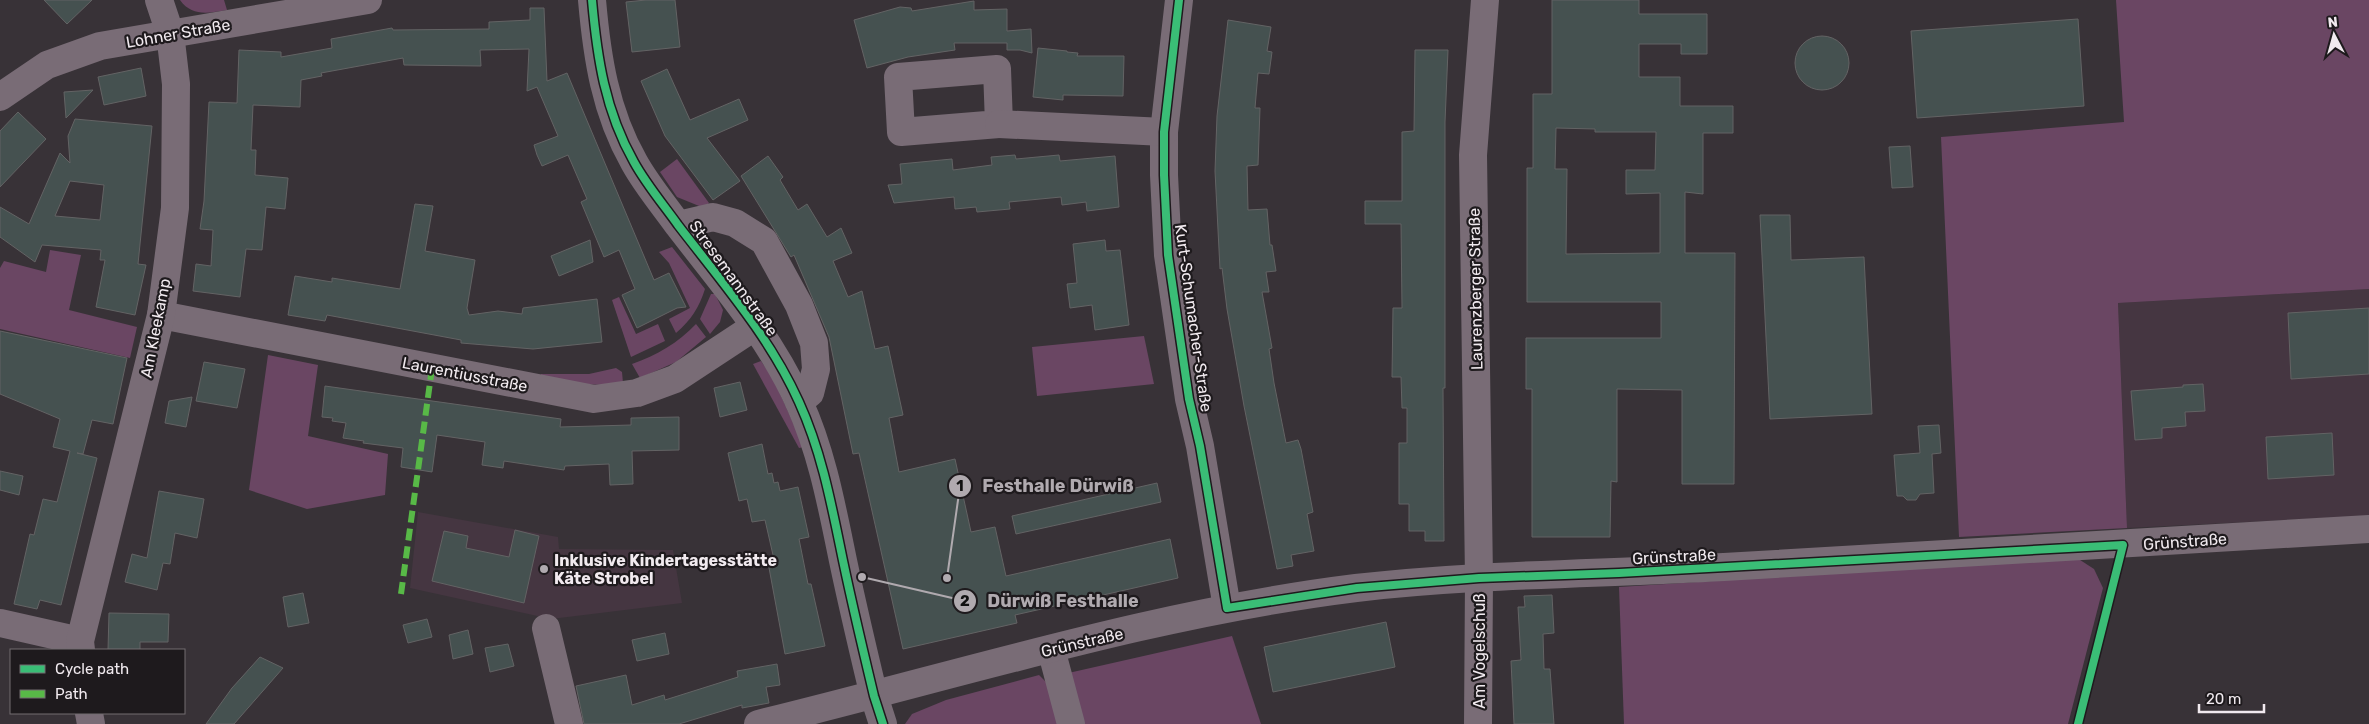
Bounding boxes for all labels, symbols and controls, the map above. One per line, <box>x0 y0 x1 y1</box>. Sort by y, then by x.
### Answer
north arrow <box>2309 10 2359 60</box>
text: N <box>2327 14 2339 32</box>
street label: Lohner Straße <box>125 15 232 52</box>
street label: Laurenzberger Straße <box>1465 208 1486 370</box>
street label: Stresemannstraße <box>685 217 782 340</box>
street label: Kurt-Schumacher-Straße <box>1171 223 1216 413</box>
street label: Am Kleekamp <box>137 277 174 379</box>
street label: Laurentiusstraße <box>401 353 529 396</box>
callout: Festhalle Dürwiß <box>947 469 1144 502</box>
text: Festhalle Dürwiß <box>982 475 1134 497</box>
text: 1 <box>956 477 964 495</box>
street label: Grünstraße <box>2143 529 2228 554</box>
street label: Grünstraße <box>1632 545 1716 568</box>
place label: Inklusive Kindertagesstätte Käte Strobel <box>554 551 777 588</box>
marker: Inklusive Kindertagesstätte Käte Strobel <box>538 563 550 575</box>
callout: Dürwiß Festhalle <box>953 584 1149 617</box>
text: Dürwiß Festhalle <box>987 590 1139 612</box>
text: 2 <box>960 592 970 610</box>
street label: Am Vogelschuß <box>1470 593 1489 709</box>
street label: Grünstraße <box>1039 624 1125 661</box>
legend <box>10 649 185 714</box>
text: Cycle path <box>55 660 129 678</box>
scale bar <box>2199 682 2264 714</box>
text: Path <box>55 685 88 703</box>
text: 20 m <box>2206 690 2241 708</box>

